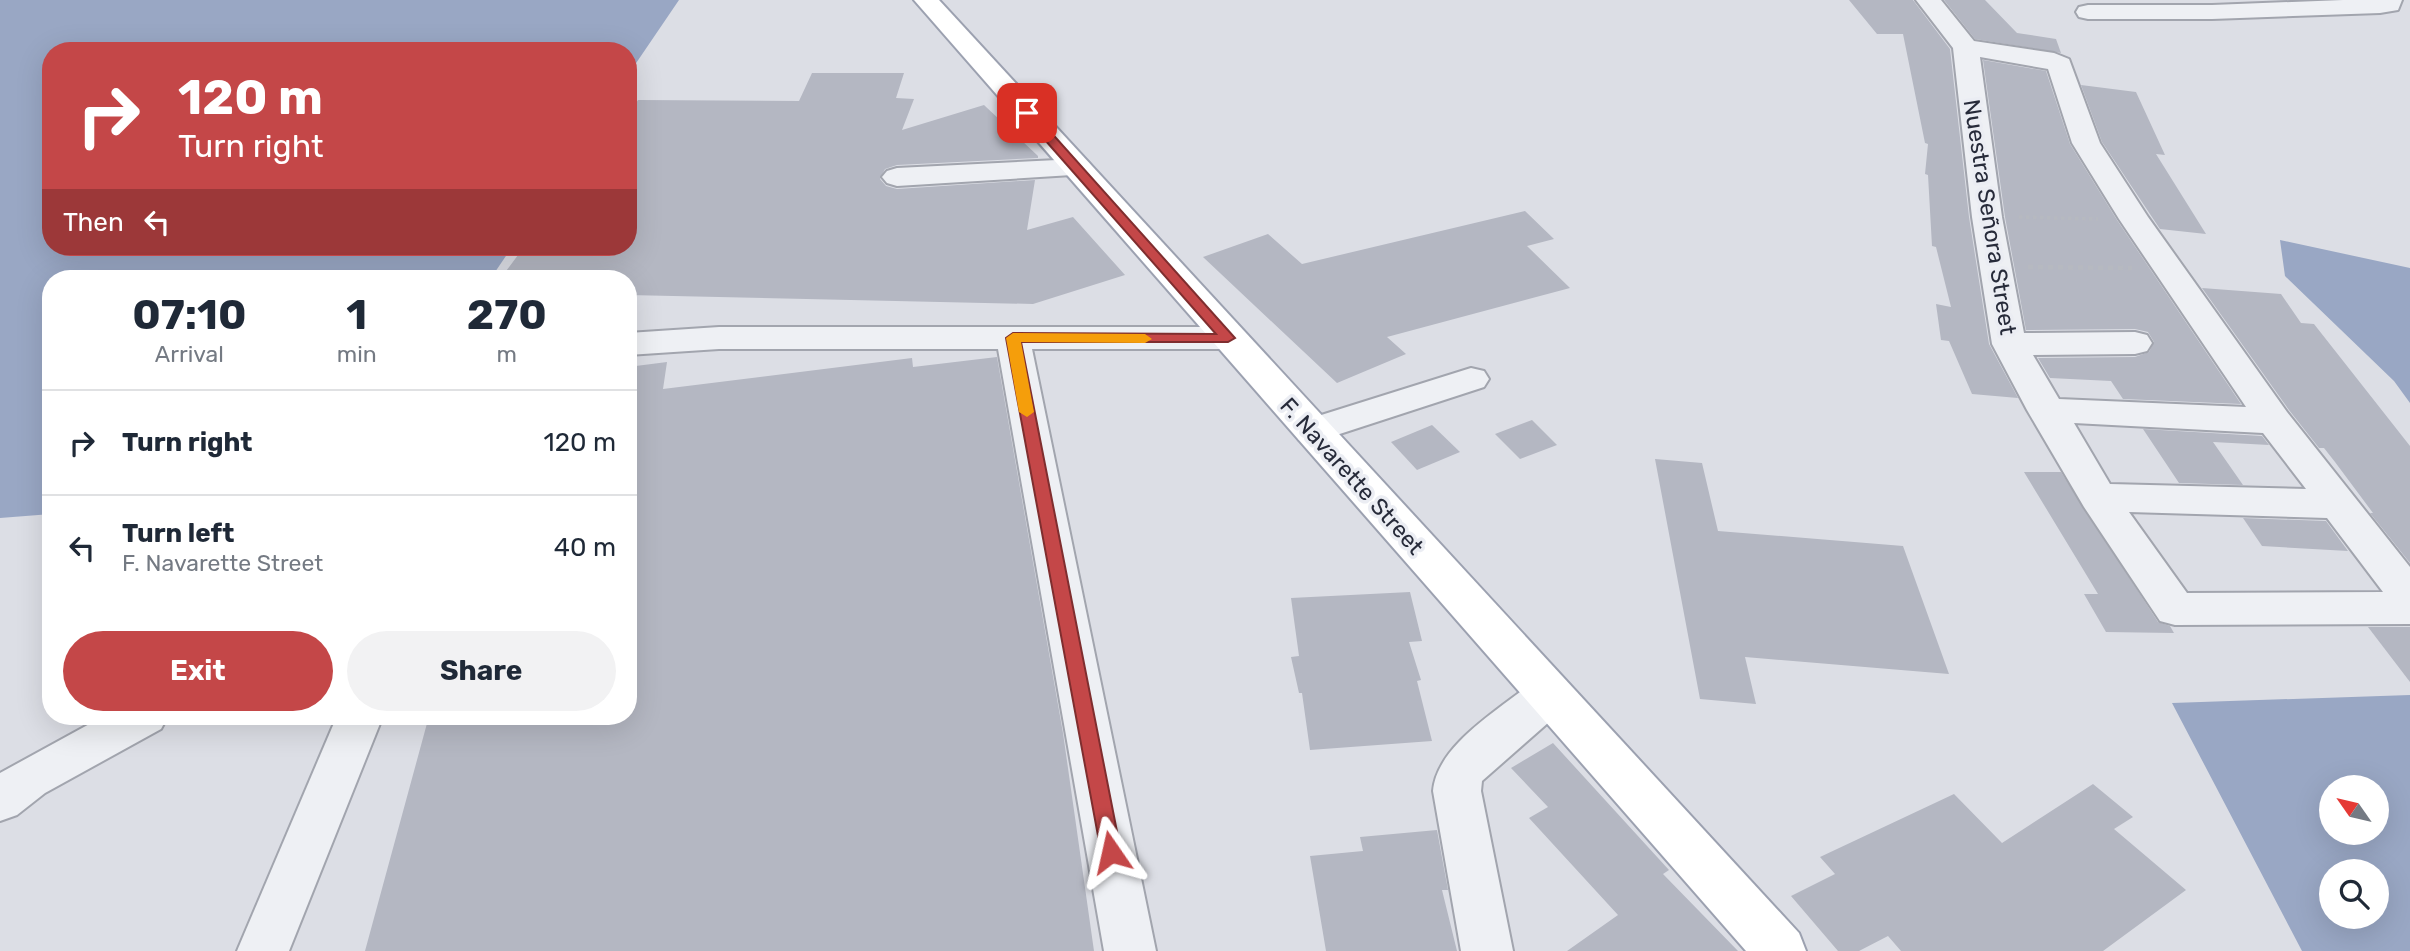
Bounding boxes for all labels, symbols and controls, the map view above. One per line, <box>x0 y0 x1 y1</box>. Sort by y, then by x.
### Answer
text: 120 m <box>178 68 323 126</box>
icon: right <box>63 70 154 161</box>
pin <box>997 83 1057 143</box>
icon: arrive <box>1008 94 1046 132</box>
street label: Nuestra Señora Street <box>1958 97 2022 337</box>
text: Turn right <box>178 127 323 165</box>
icon: left <box>138 203 176 241</box>
text: Then <box>63 207 124 238</box>
text: 07:10 <box>132 290 247 340</box>
text: 1 <box>346 290 367 340</box>
text: 270 <box>467 290 547 340</box>
text: Arrival <box>155 340 224 368</box>
text: min <box>337 340 377 368</box>
text: m <box>497 340 517 368</box>
street label: F. Navarette Street <box>1274 392 1430 560</box>
icon: right <box>63 424 101 462</box>
text: Turn right <box>122 427 252 458</box>
text: 120 m <box>544 427 616 458</box>
text: Turn left <box>122 518 234 549</box>
icon: left <box>63 529 101 567</box>
text: 40 m <box>554 532 616 563</box>
text: F. Navarette Street <box>122 549 323 577</box>
button: Exit <box>63 631 333 711</box>
button: Share <box>347 631 616 711</box>
north arrow <box>2319 775 2389 845</box>
map controls <box>2319 775 2389 929</box>
position arrow <box>1074 815 1148 889</box>
button: search <box>2319 859 2389 929</box>

